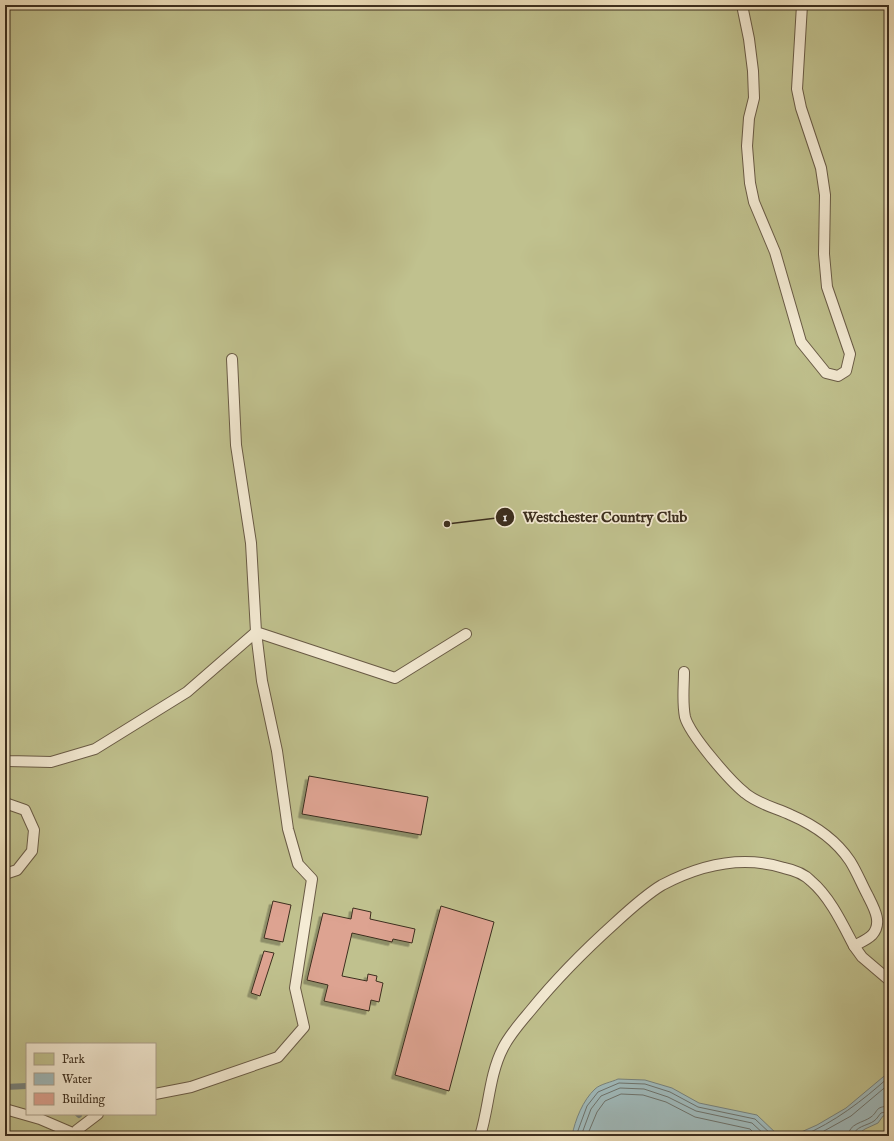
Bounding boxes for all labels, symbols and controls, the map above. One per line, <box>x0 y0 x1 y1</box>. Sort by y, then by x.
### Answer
callout: Westchester Country Club <box>495 503 696 530</box>
text: Westchester Country Club <box>522 508 687 527</box>
text: 1 <box>503 510 508 525</box>
legend <box>26 1043 156 1115</box>
text: Park <box>62 1052 85 1067</box>
text: Water <box>62 1072 93 1087</box>
text: Building <box>62 1092 106 1107</box>

